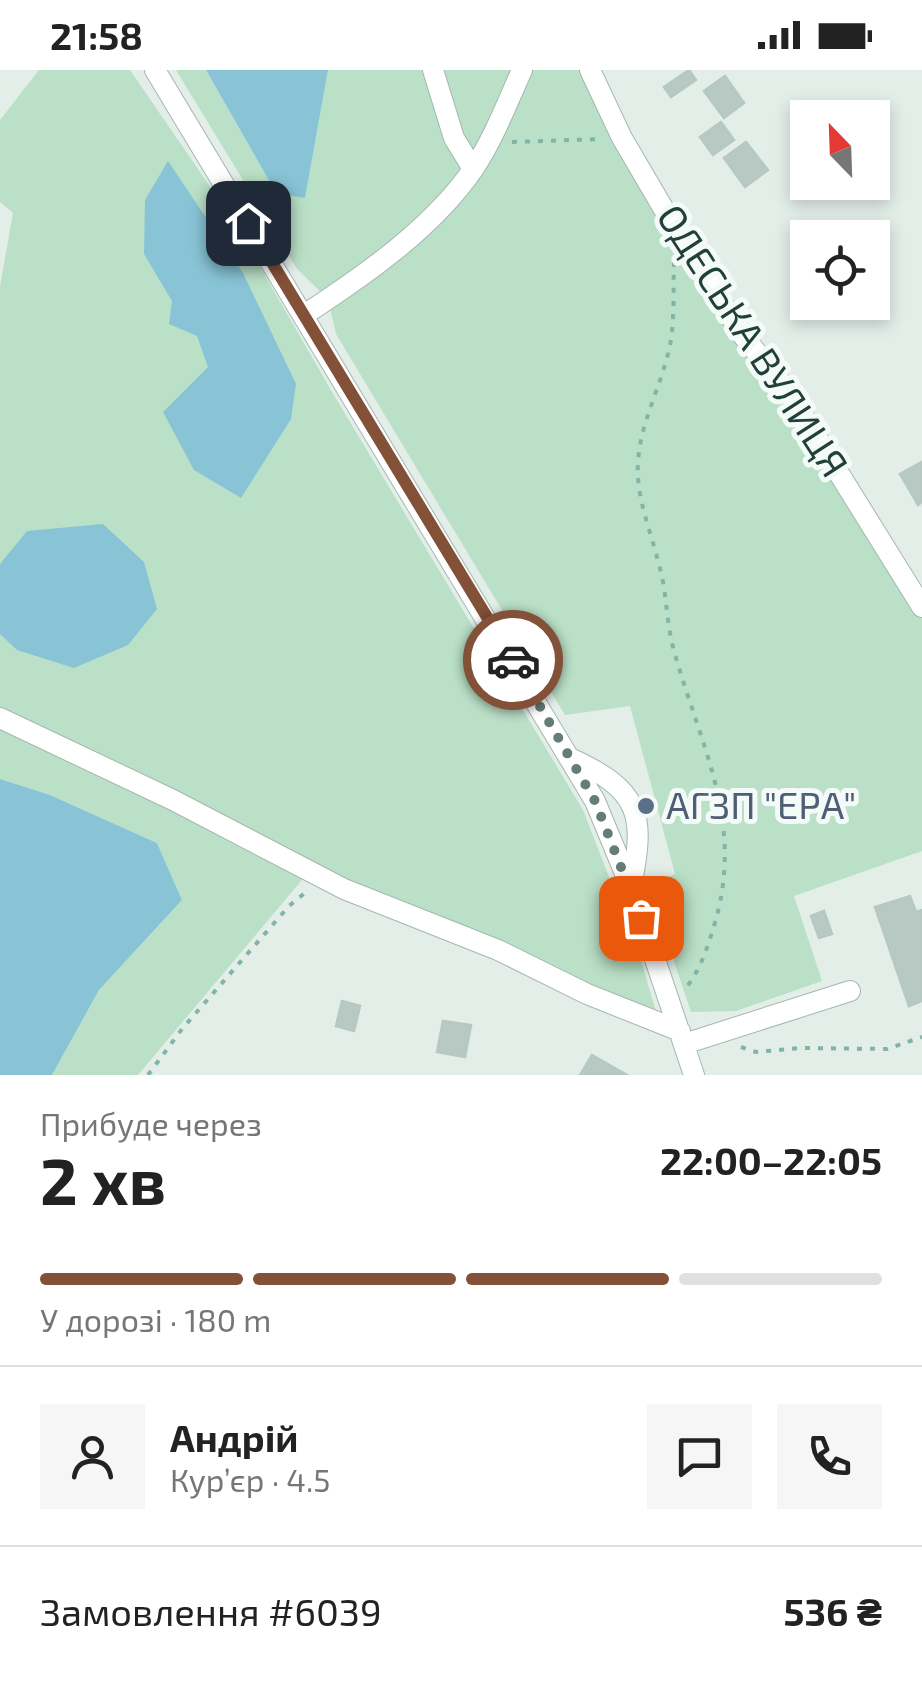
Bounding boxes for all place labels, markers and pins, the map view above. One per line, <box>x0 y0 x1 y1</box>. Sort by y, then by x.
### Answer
pin <box>206 181 291 266</box>
place label: АГЗП "ЕРА" <box>666 781 856 827</box>
marker: АГЗП "ЕРА" <box>635 795 657 817</box>
pin <box>599 876 684 961</box>

